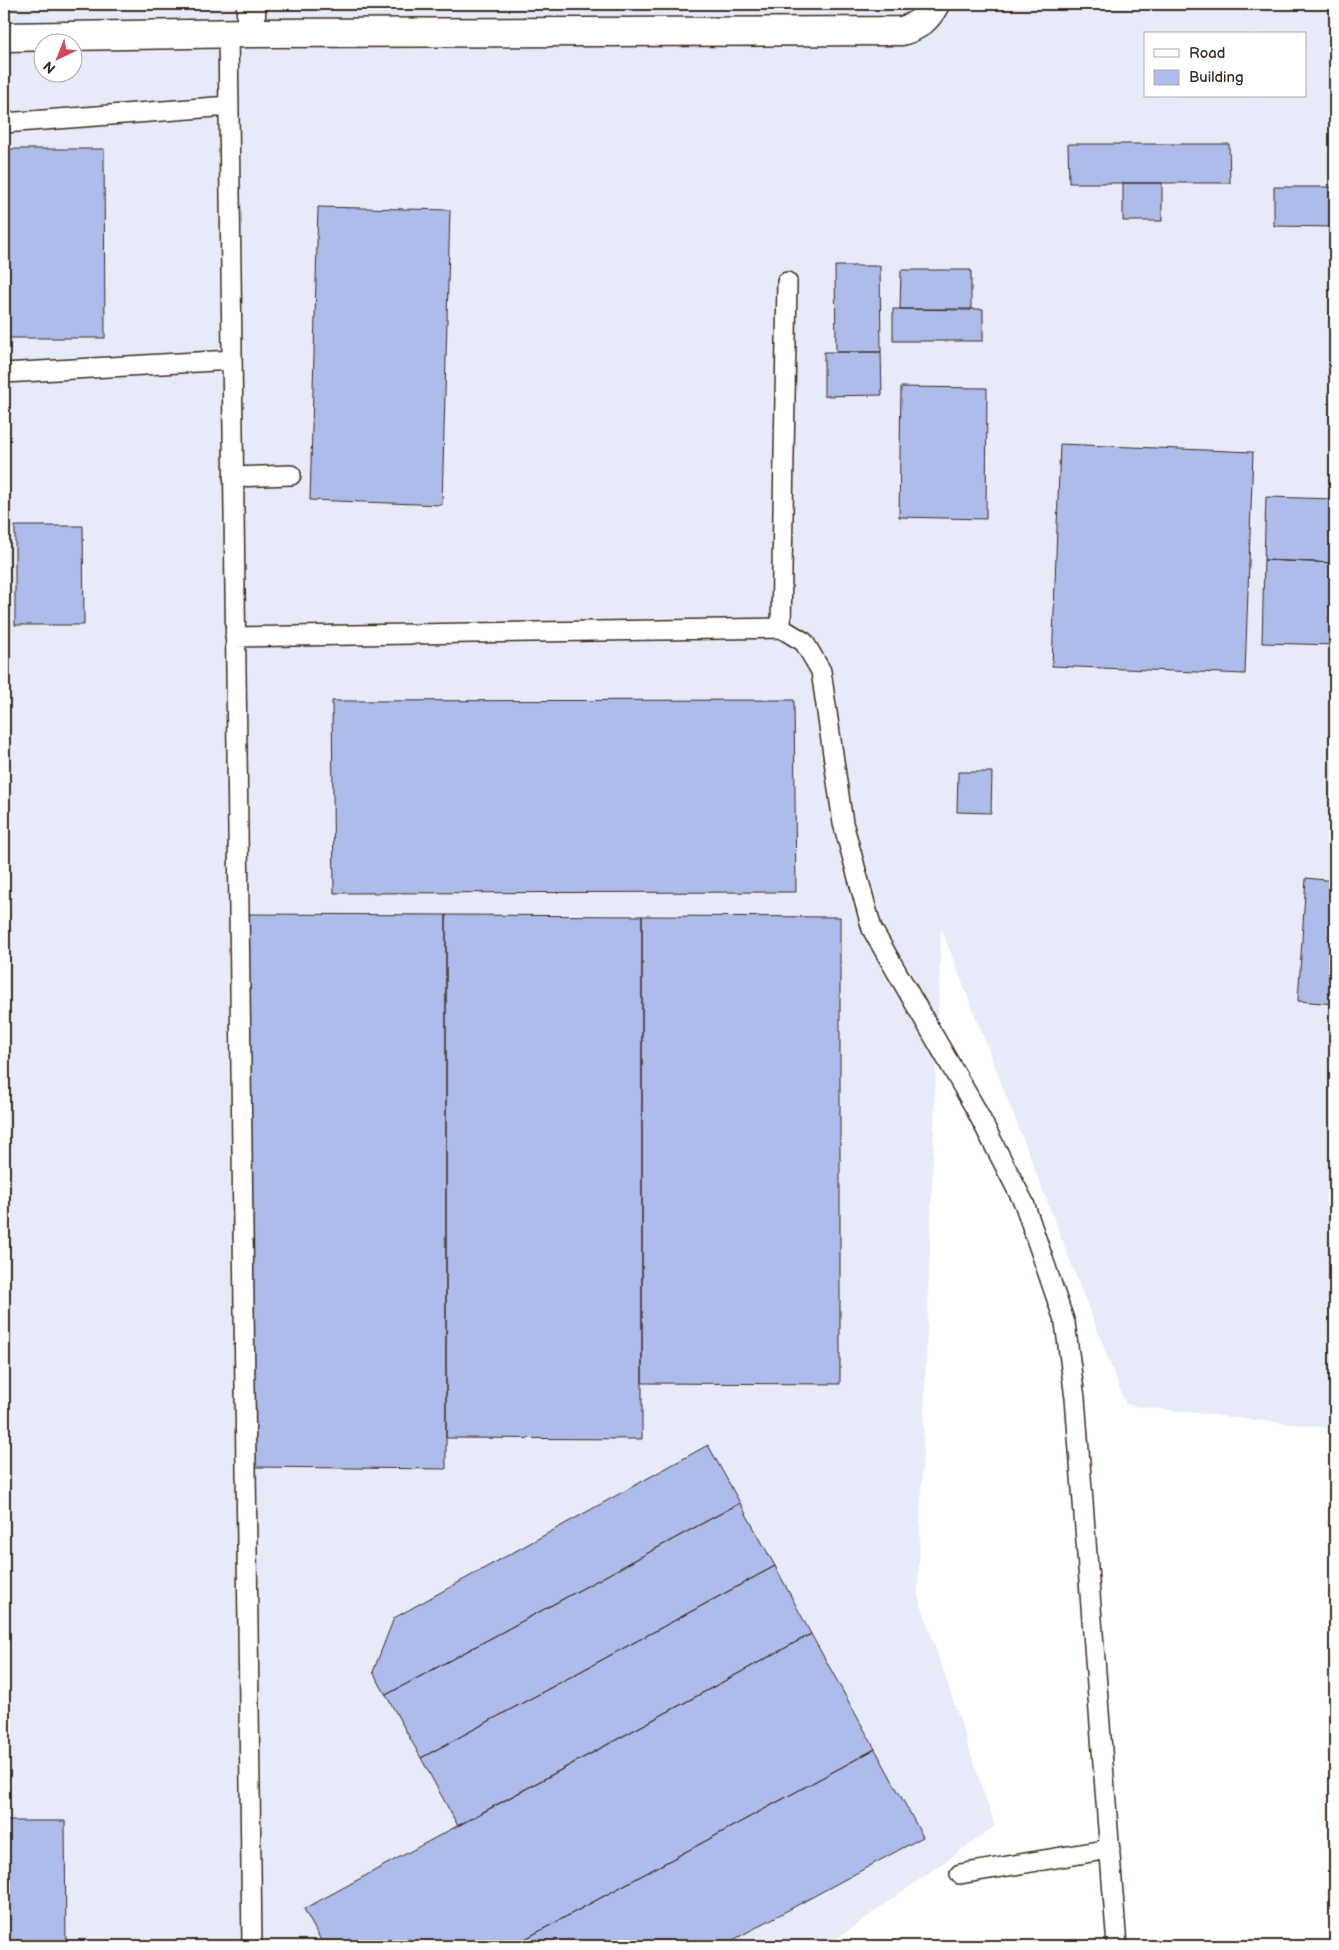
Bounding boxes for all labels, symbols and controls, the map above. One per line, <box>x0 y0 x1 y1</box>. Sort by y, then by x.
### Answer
north arrow <box>32 32 82 82</box>
legend <box>1144 32 1306 98</box>
text: Road <box>1189 44 1225 63</box>
text: N <box>40 57 59 77</box>
text: Building <box>1189 68 1244 87</box>

